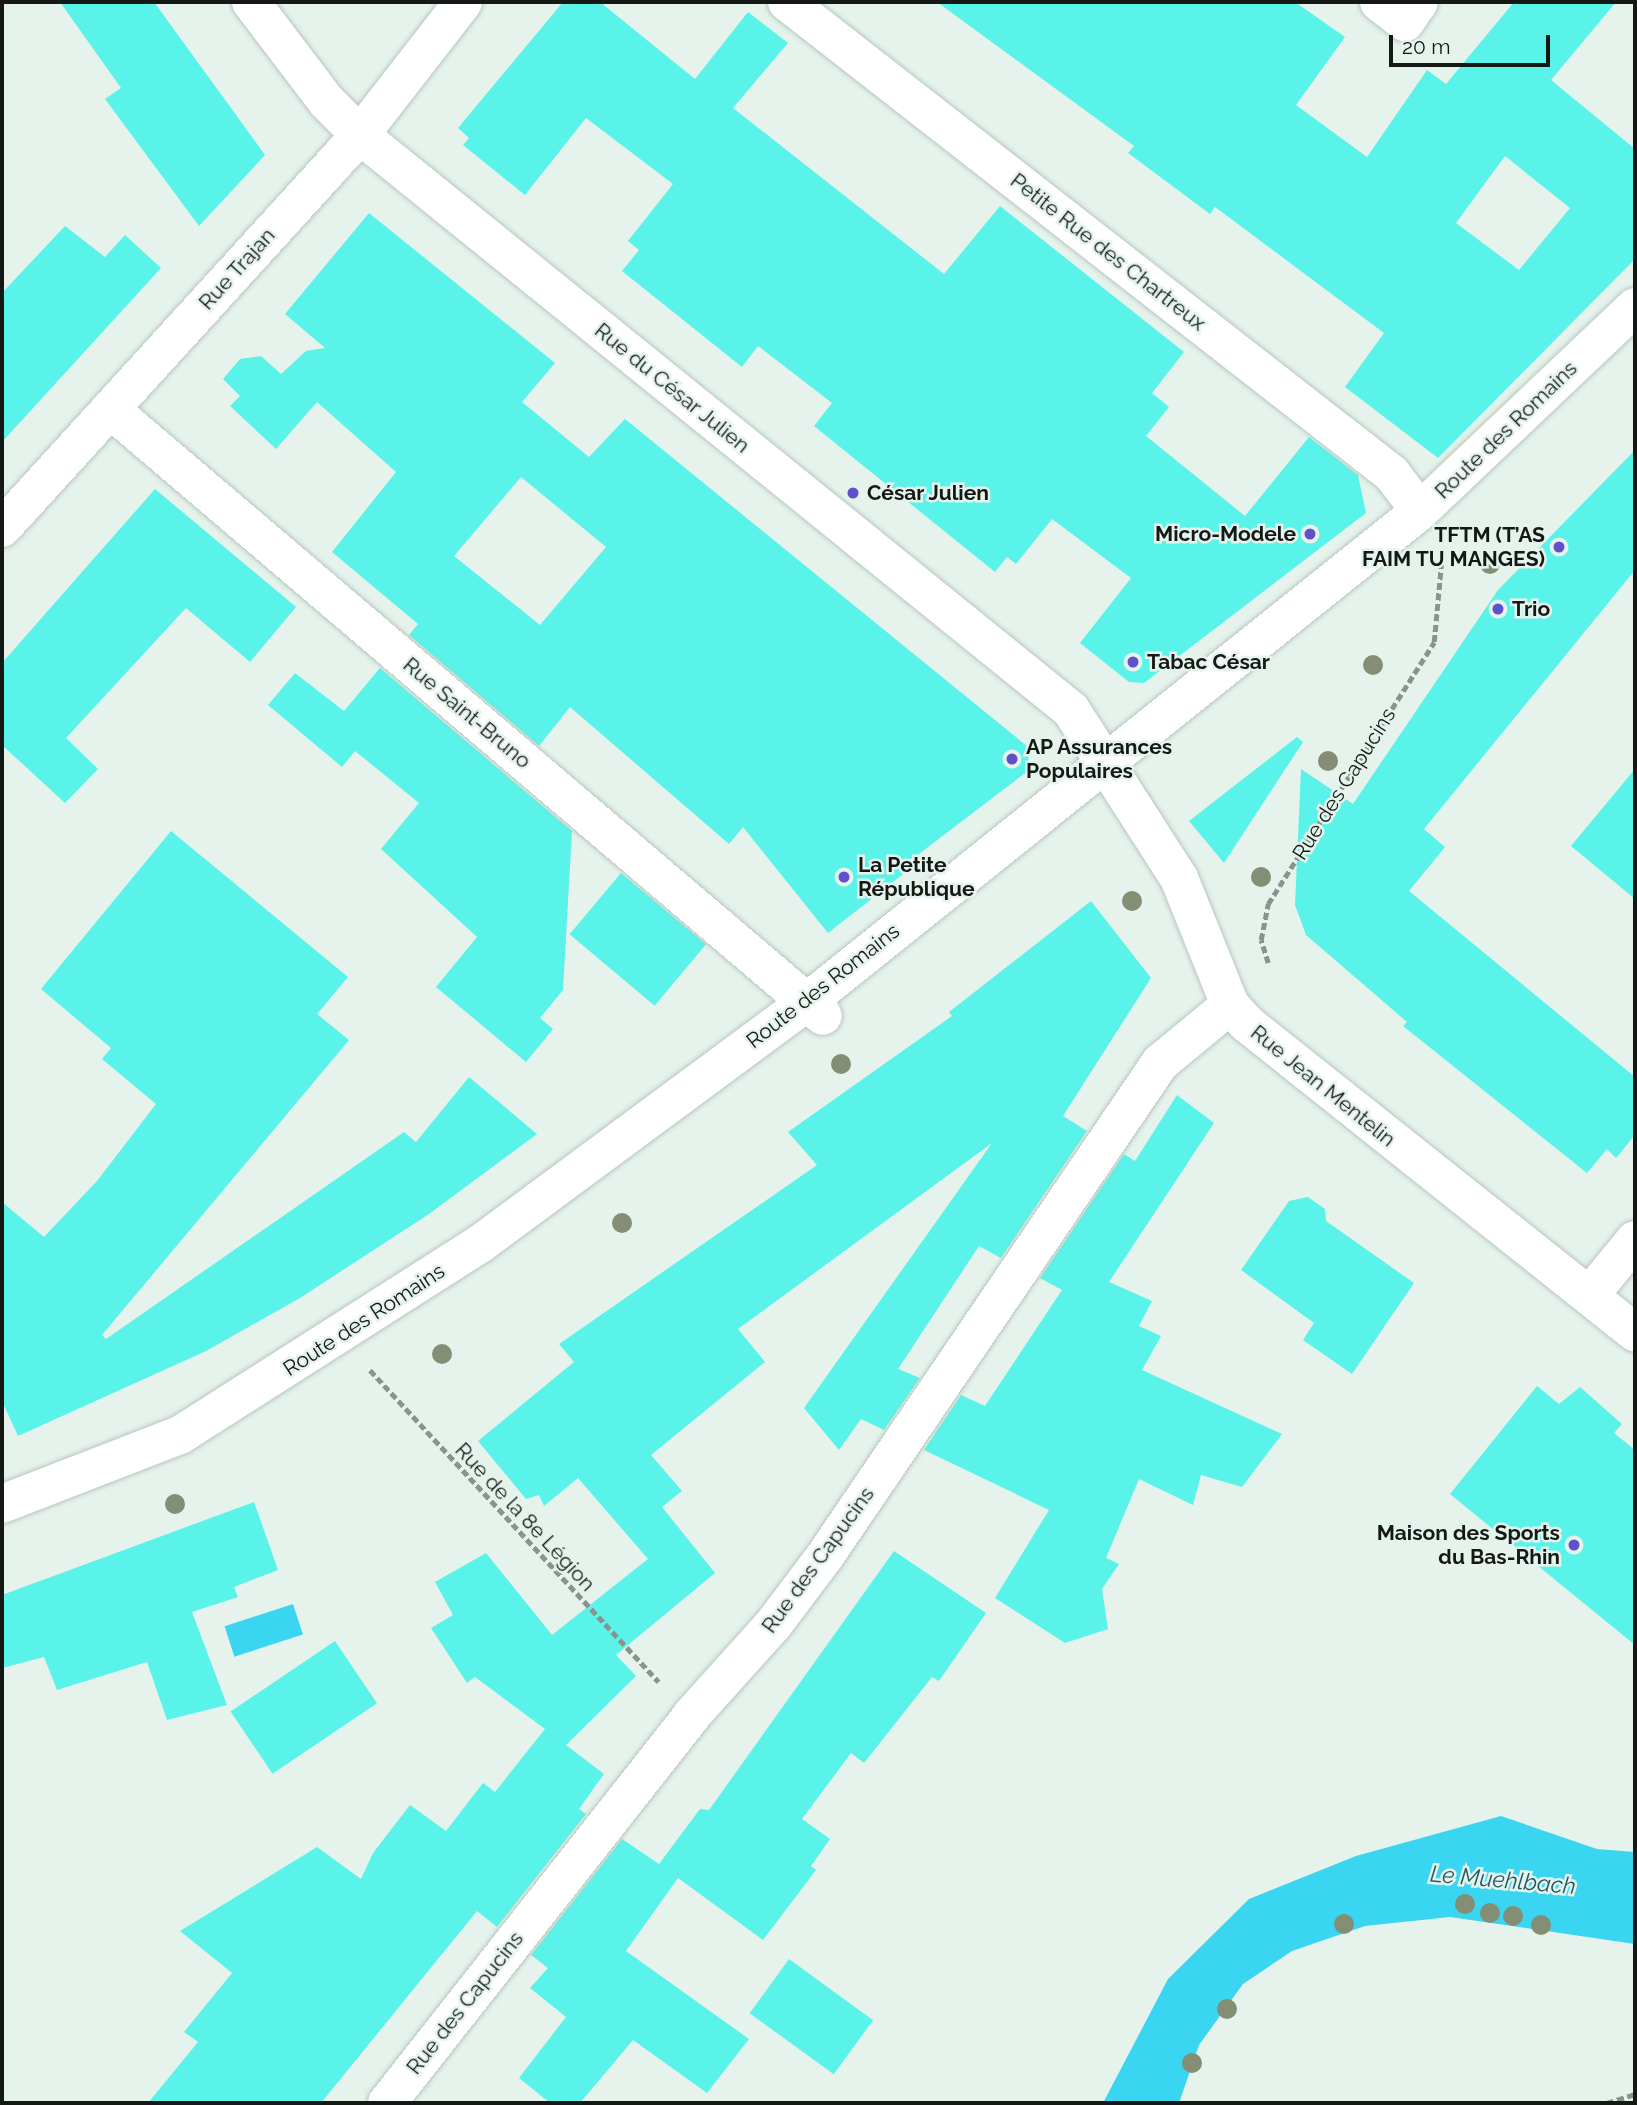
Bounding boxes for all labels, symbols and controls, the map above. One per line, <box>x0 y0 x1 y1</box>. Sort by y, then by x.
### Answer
scale bar <box>1392 21 1553 65</box>
text: 20 m <box>1402 34 1450 59</box>
street label: Petite Rue des Chartreux <box>1005 168 1211 336</box>
street label: Rue Trajan <box>194 223 280 315</box>
street label: Rue du César Julien <box>589 317 755 459</box>
street label: Route des Romains <box>1430 356 1582 504</box>
place label: César Julien <box>867 480 990 506</box>
marker: César Julien <box>845 485 861 501</box>
place label: Micro-Modele <box>1155 521 1296 547</box>
place label: TFTM (T’AS FAIM TU MANGES) <box>1361 522 1545 572</box>
marker: Micro-Modele <box>1302 526 1318 542</box>
marker: TFTM (T’AS FAIM TU MANGES) <box>1551 539 1567 555</box>
place label: Trio <box>1512 596 1550 622</box>
marker: Trio <box>1490 601 1506 617</box>
place label: Tabac César <box>1147 649 1270 675</box>
street label: Rue Saint-Bruno <box>398 652 536 774</box>
marker: Tabac César <box>1125 654 1141 670</box>
street label: Rue des Capucins <box>1287 703 1401 865</box>
place label: AP Assurances Populaires <box>1026 734 1173 784</box>
marker: AP Assurances Populaires <box>1004 751 1020 767</box>
place label: La Petite République <box>858 852 975 902</box>
marker: La Petite République <box>836 869 852 885</box>
street label: Route des Romains <box>741 918 905 1054</box>
street label: Rue Jean Mentelin <box>1245 1020 1401 1152</box>
street label: Route des Romains <box>279 1258 449 1382</box>
street label: Rue de la 8e Légion <box>450 1438 600 1596</box>
street label: Rue des Capucins <box>757 1482 879 1638</box>
place label: Maison des Sports du Bas-Rhin <box>1377 1520 1560 1570</box>
marker: Maison des Sports du Bas-Rhin <box>1566 1537 1582 1553</box>
water label: Le Muehlbach <box>1429 1860 1577 1900</box>
street label: Rue des Capucins <box>401 1927 529 2079</box>

